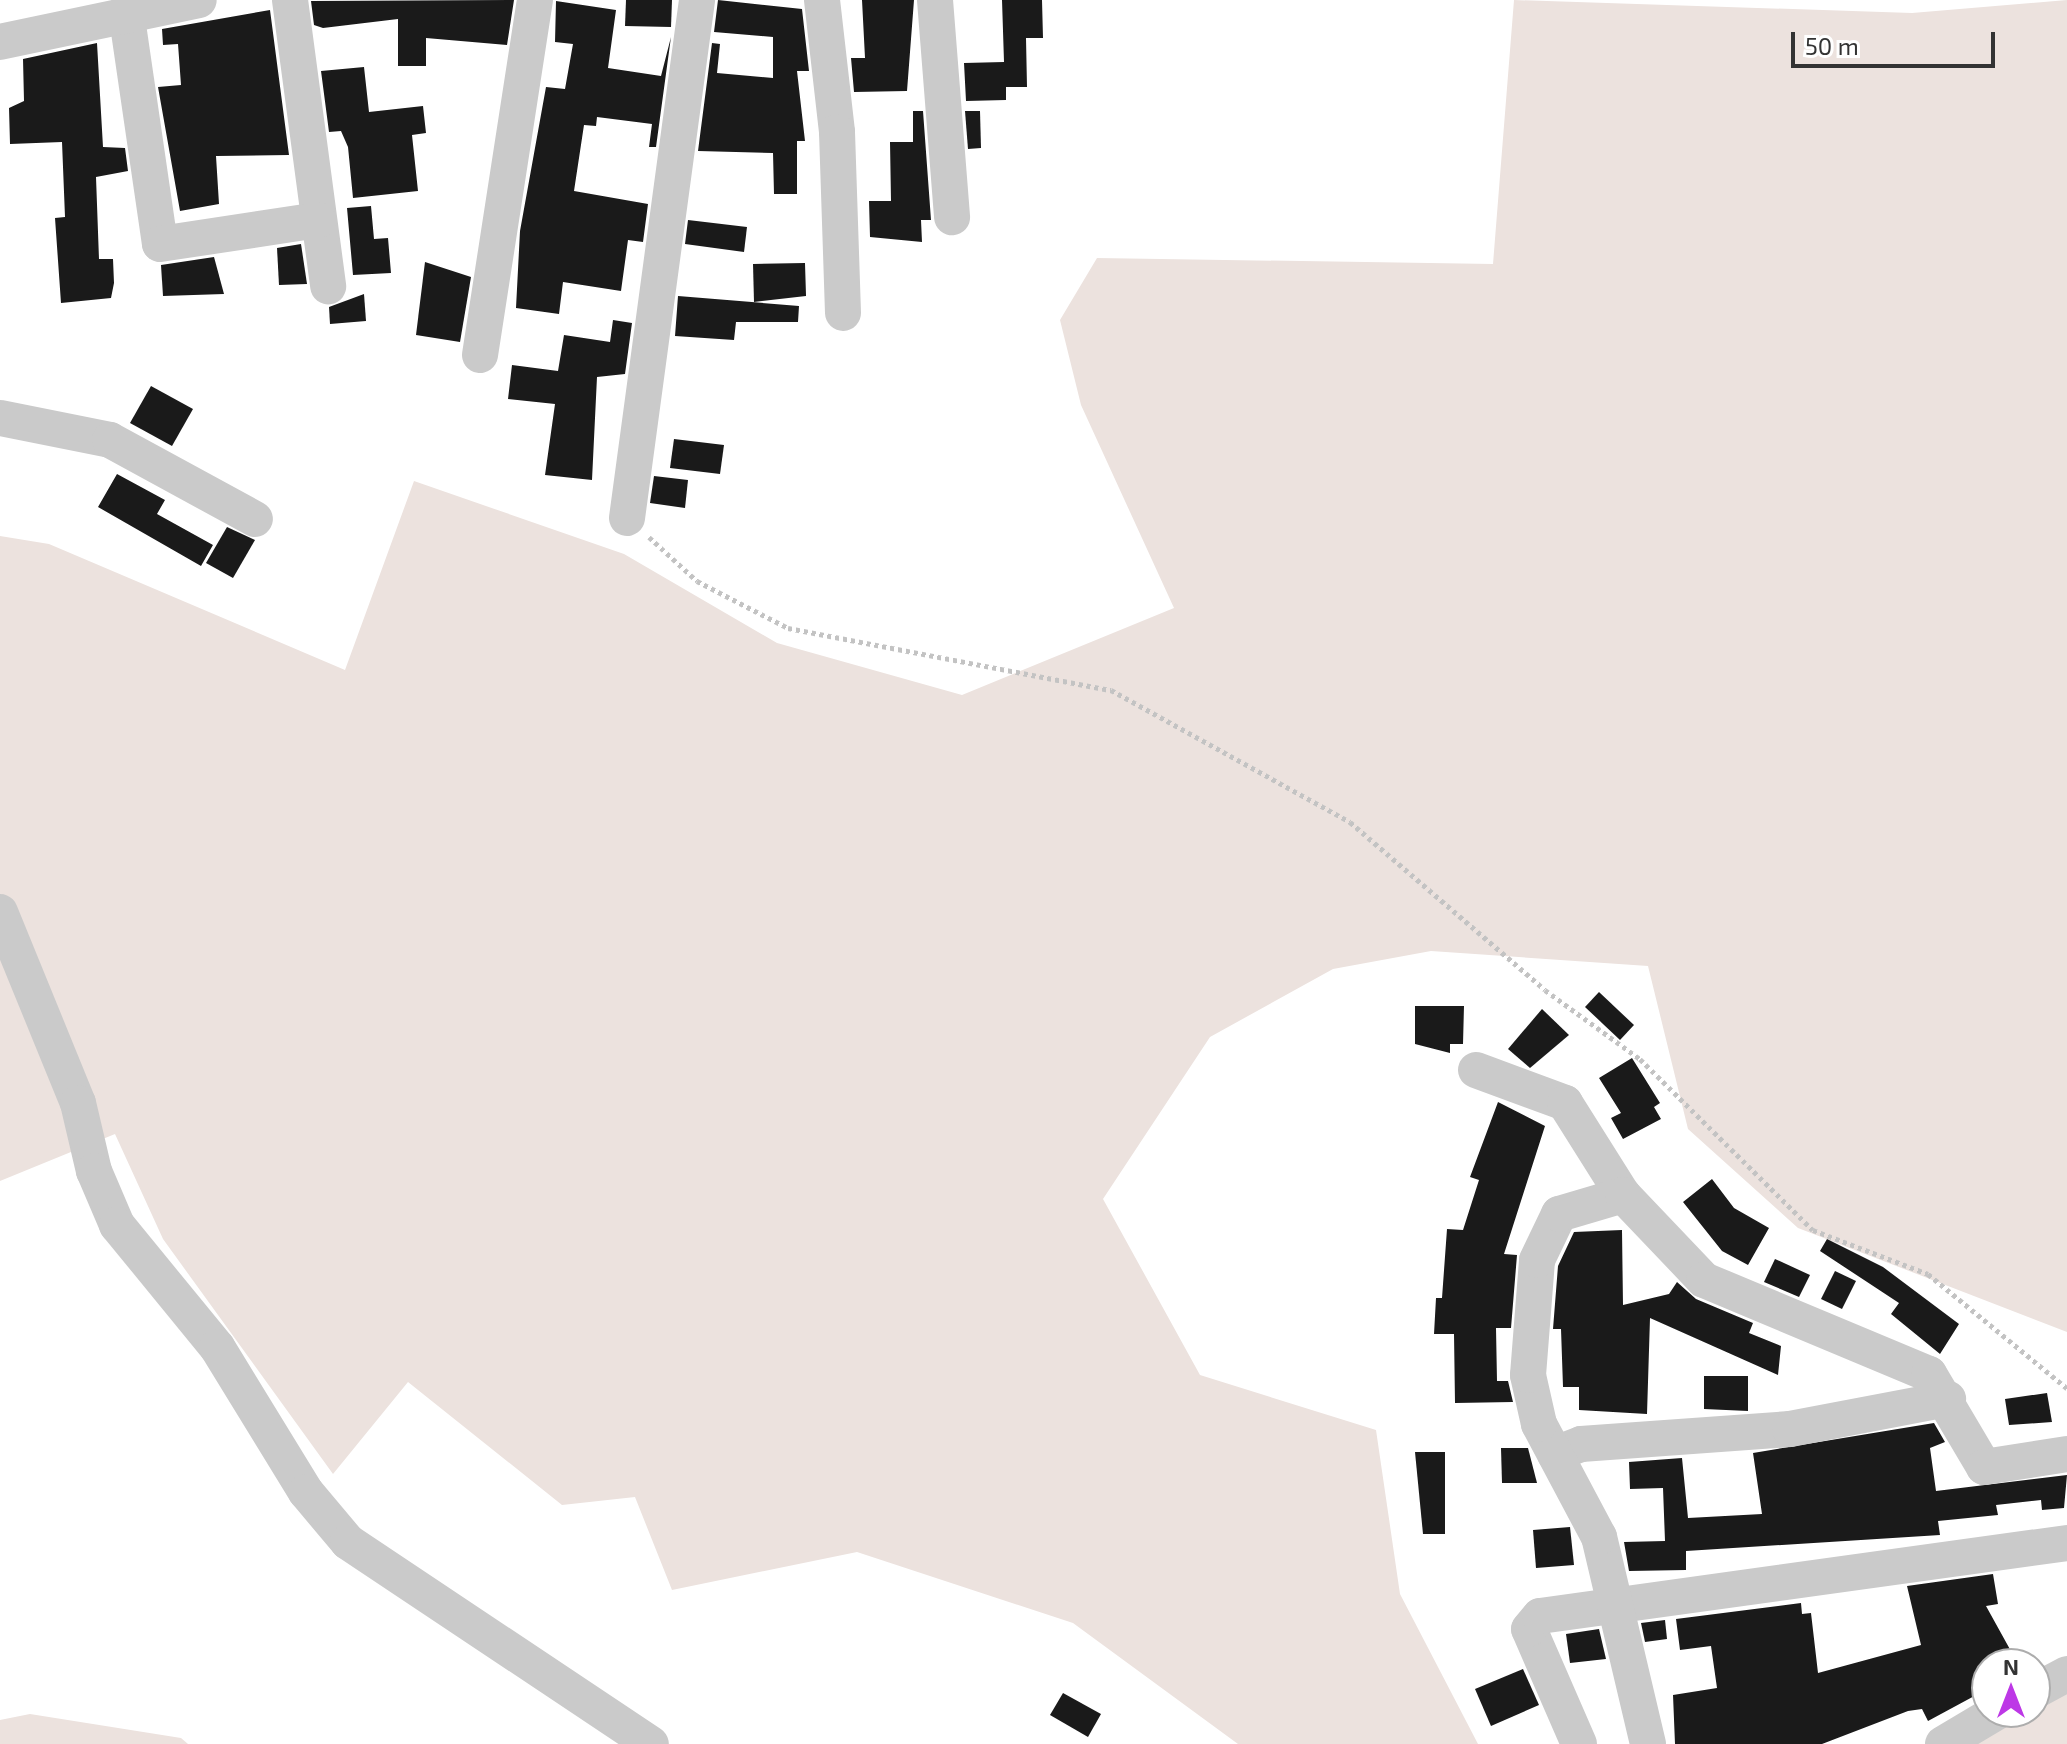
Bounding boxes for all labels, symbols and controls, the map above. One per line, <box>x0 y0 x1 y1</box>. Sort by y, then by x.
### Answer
scale bar <box>1795 16 1999 66</box>
text: 50 m <box>1805 31 1859 60</box>
north arrow <box>1971 1648 2051 1728</box>
text: N <box>2003 1653 2019 1679</box>

